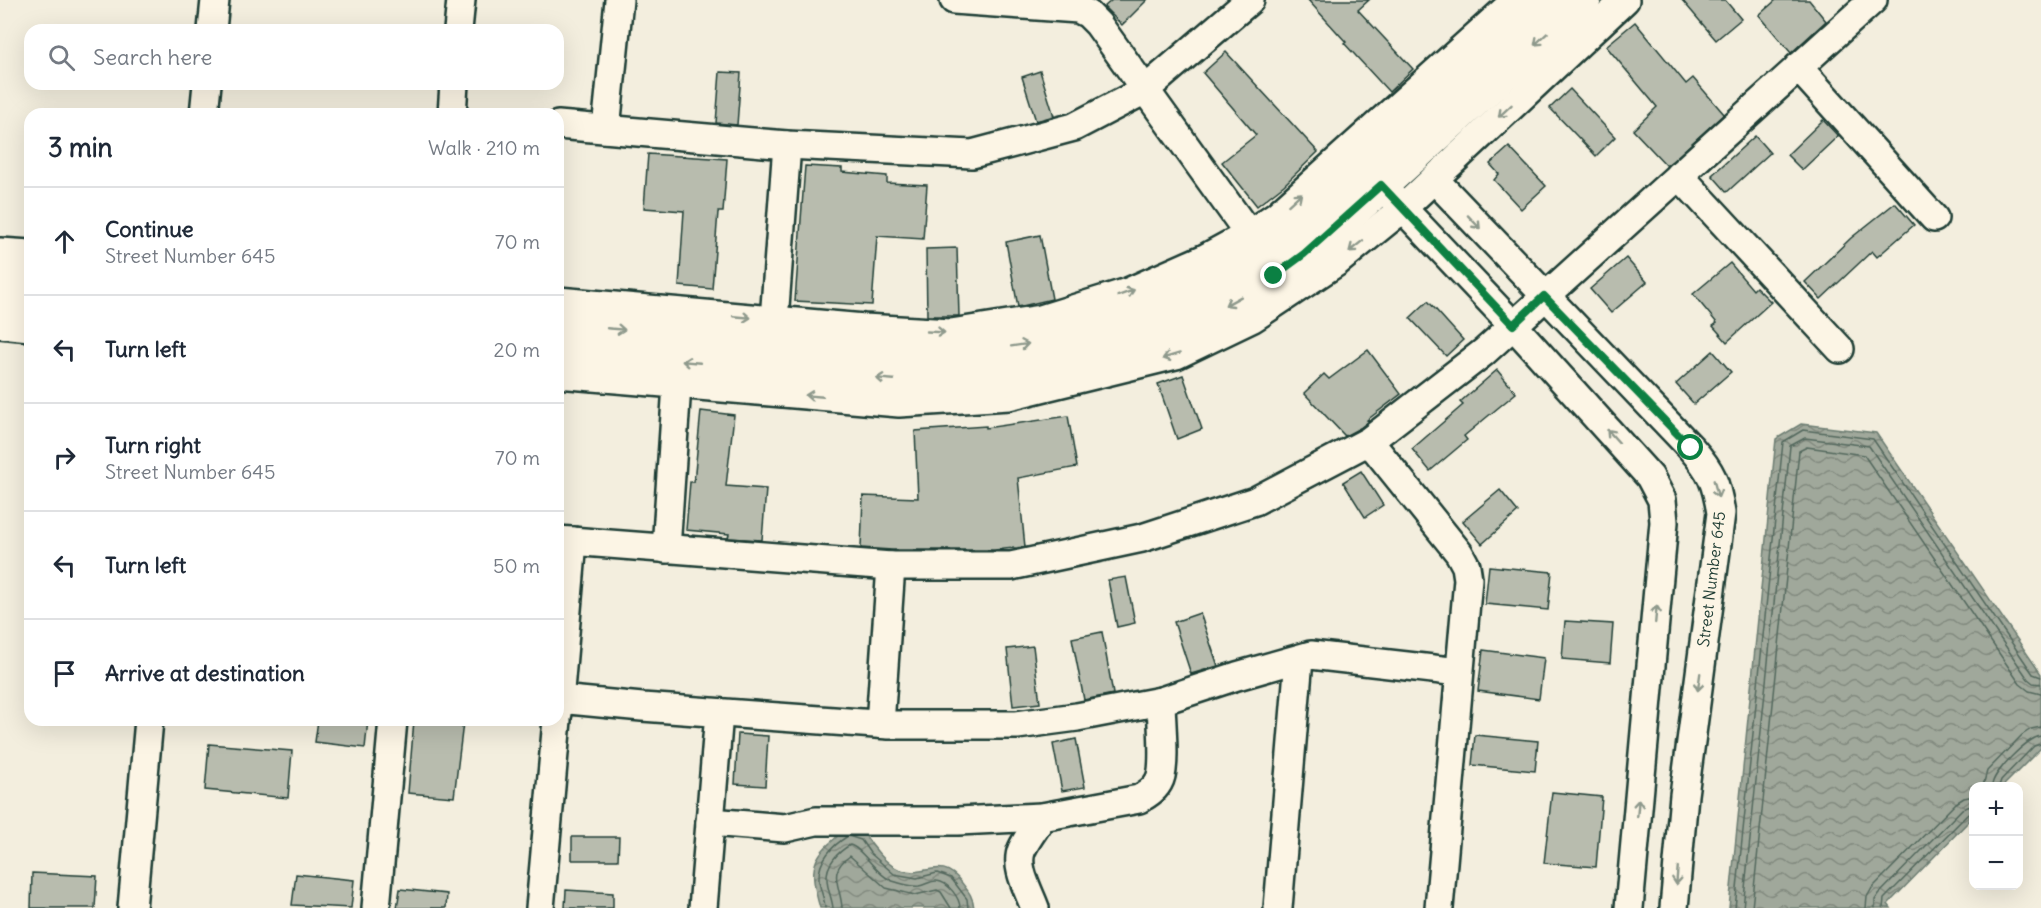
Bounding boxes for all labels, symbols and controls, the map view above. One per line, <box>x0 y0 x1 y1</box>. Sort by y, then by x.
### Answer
search box <box>24 24 564 90</box>
one-way arrow <box>1534 32 1549 46</box>
icon: search <box>45 41 78 74</box>
text: Search here <box>93 43 212 71</box>
one-way arrow <box>1498 104 1513 119</box>
text: 3 min <box>48 131 113 164</box>
text: Walk · 210 m <box>428 135 540 160</box>
one-way arrow <box>1288 192 1303 206</box>
one-way arrow <box>1467 214 1481 229</box>
text: Continue <box>105 215 194 243</box>
icon: ahead <box>48 225 81 258</box>
text: 70 m <box>495 229 540 254</box>
one-way arrow <box>1349 240 1365 253</box>
text: Street Number 645 <box>105 243 275 268</box>
route end <box>1260 262 1286 288</box>
one-way arrow <box>1116 286 1135 297</box>
one-way arrow <box>1225 295 1242 307</box>
one-way arrow <box>731 312 751 323</box>
one-way arrow <box>606 324 626 335</box>
one-way arrow <box>926 327 946 338</box>
icon: left <box>48 333 81 366</box>
text: Turn left <box>105 335 186 363</box>
text: 20 m <box>494 337 540 362</box>
one-way arrow <box>1009 339 1029 350</box>
one-way arrow <box>1162 351 1181 362</box>
one-way arrow <box>681 356 701 367</box>
one-way arrow <box>875 373 895 384</box>
one-way arrow <box>804 390 824 401</box>
one-way arrow <box>1606 429 1620 444</box>
text: Turn right <box>105 431 201 459</box>
route start <box>1677 434 1703 460</box>
icon: right <box>48 441 81 474</box>
text: 70 m <box>495 445 540 470</box>
text: Street Number 645 <box>105 459 275 484</box>
one-way arrow <box>1711 479 1723 498</box>
street label: Street Number 645 <box>1693 510 1729 648</box>
icon: left <box>48 549 81 582</box>
text: Turn left <box>105 551 186 579</box>
text: 50 m <box>493 553 540 578</box>
one-way arrow <box>1651 604 1662 624</box>
icon: arrive <box>48 657 81 690</box>
text: Arrive at destination <box>105 659 305 687</box>
one-way arrow <box>1693 672 1704 692</box>
map controls <box>1969 782 2023 890</box>
button: + <box>1969 782 2023 836</box>
one-way arrow <box>1633 798 1644 818</box>
button: − <box>1969 836 2023 890</box>
one-way arrow <box>1671 866 1682 885</box>

